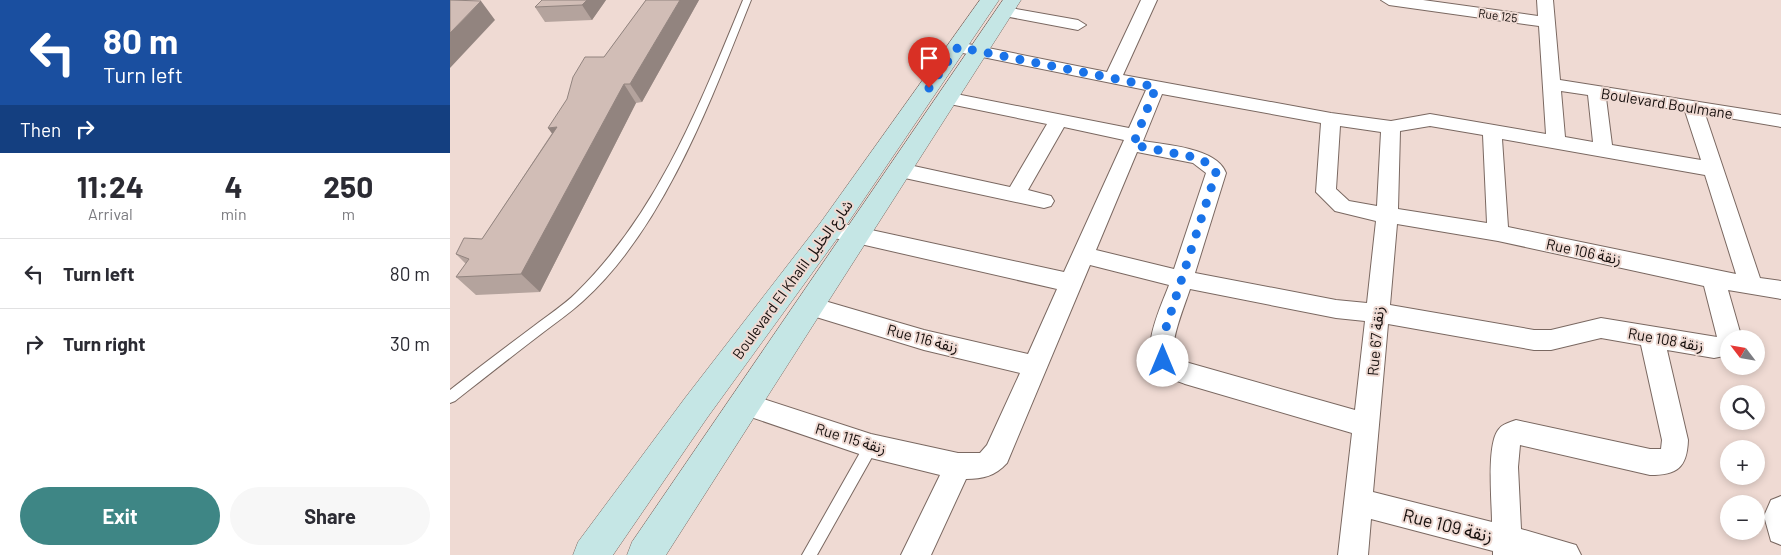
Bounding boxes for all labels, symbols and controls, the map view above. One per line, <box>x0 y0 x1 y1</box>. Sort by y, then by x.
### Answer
street label: Rue 125 <box>1478 5 1518 25</box>
text: 80 m <box>103 19 178 61</box>
icon: left <box>20 20 85 85</box>
pin <box>908 37 950 88</box>
icon: arrive <box>915 44 943 72</box>
text: Turn left <box>103 61 183 87</box>
street label: Boulevard Boulmane <box>1600 84 1734 122</box>
icon: right <box>71 115 99 143</box>
text: Then <box>20 118 61 141</box>
text: 11:24 <box>77 168 144 204</box>
text: 4 <box>225 168 243 204</box>
text: 250 <box>323 168 373 204</box>
street label: Boulevard El Khalil شارع الخليل <box>728 196 859 365</box>
text: Arrival <box>88 204 133 223</box>
text: min <box>221 204 247 223</box>
text: m <box>342 204 355 223</box>
street label: Rue 106 زنقة <box>1545 234 1623 269</box>
icon: left <box>20 260 48 288</box>
text: Turn left <box>63 262 134 285</box>
text: 80 m <box>390 262 430 285</box>
street label: Rue 67 زنقة <box>1363 305 1388 377</box>
street label: Rue 116 زنقة <box>885 320 961 357</box>
street label: Rue 108 زنقة <box>1627 323 1705 355</box>
icon: right <box>20 330 48 358</box>
north arrow <box>1720 330 1765 375</box>
map controls <box>1720 330 1765 540</box>
text: Turn right <box>63 332 145 355</box>
text: 30 m <box>390 332 430 355</box>
position arrow <box>1136 334 1188 386</box>
button: search <box>1720 385 1765 430</box>
street label: Rue 115 زنقة <box>813 419 889 458</box>
button: + <box>1720 440 1765 485</box>
button: Exit <box>20 487 220 545</box>
button: Share <box>230 487 430 545</box>
button: − <box>1720 495 1765 540</box>
street label: Rue 109 زنقة <box>1401 503 1495 548</box>

